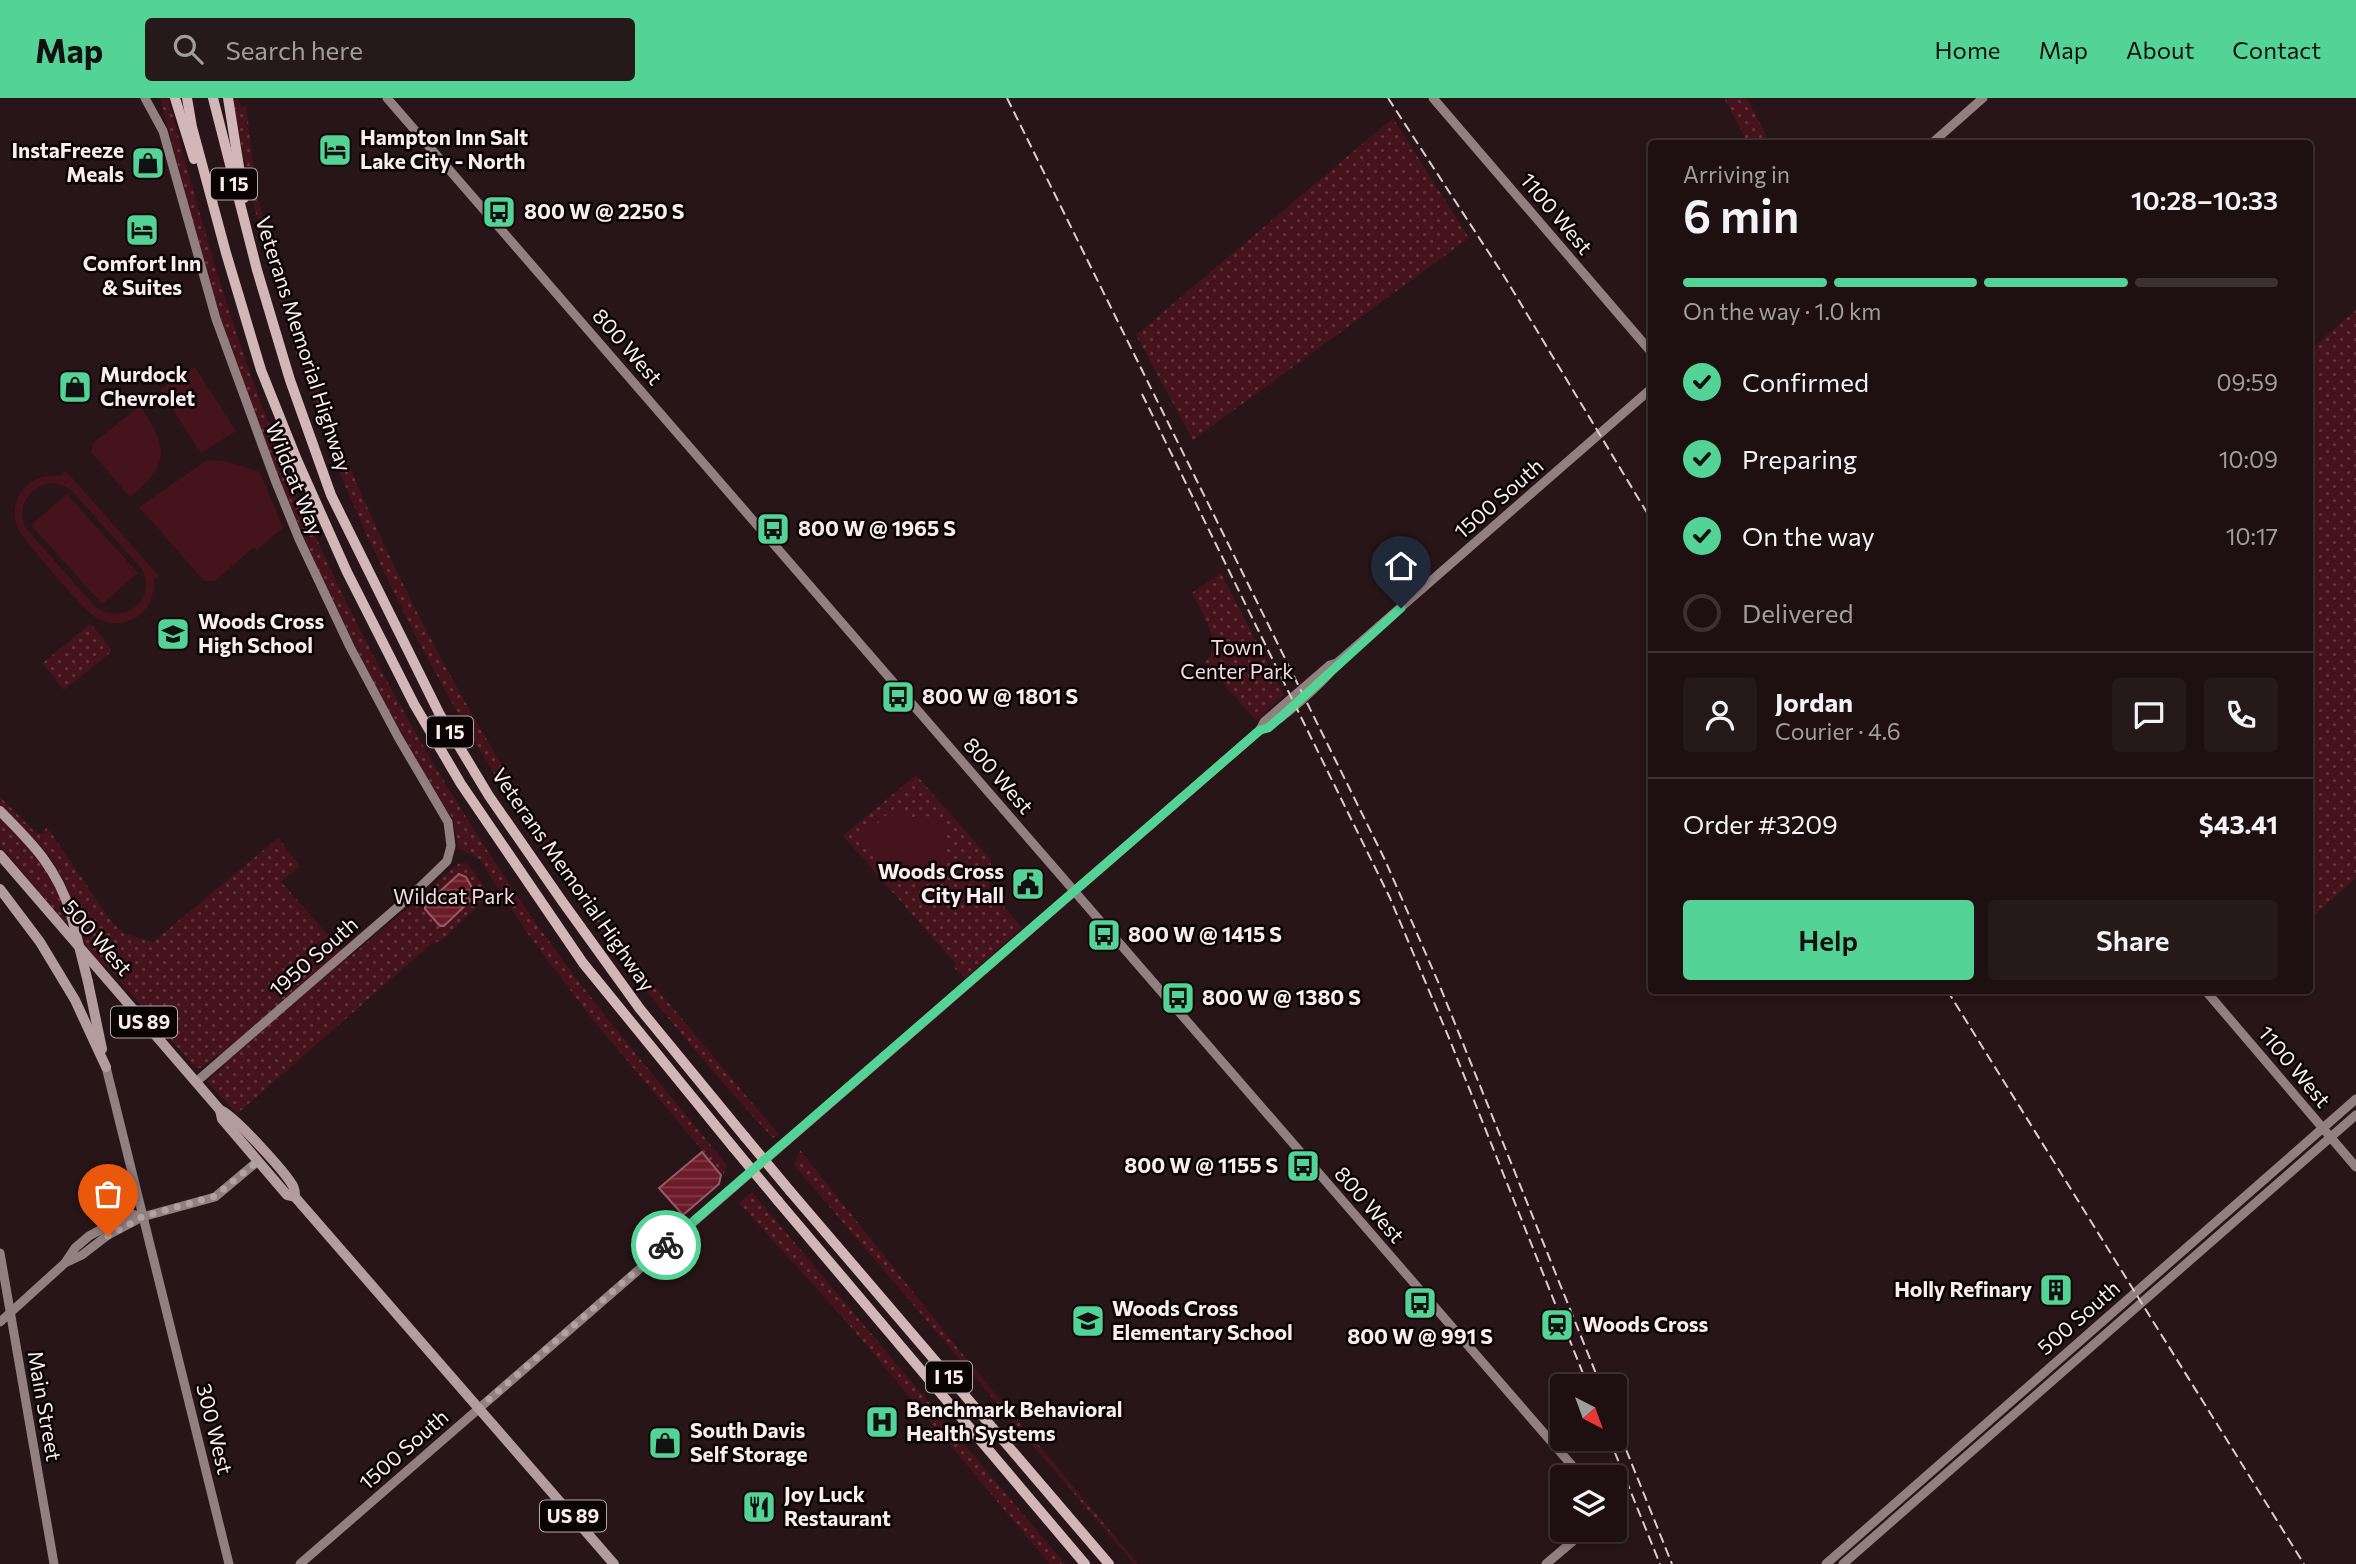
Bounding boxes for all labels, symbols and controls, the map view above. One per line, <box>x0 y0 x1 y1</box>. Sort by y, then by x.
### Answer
search box <box>145 18 635 81</box>
text: Map <box>35 29 103 70</box>
icon: search <box>169 30 207 68</box>
text: Search here <box>225 34 363 65</box>
text: Home <box>1935 35 2001 64</box>
text: Map <box>2039 35 2088 64</box>
text: About <box>2126 35 2194 64</box>
text: Contact <box>2232 35 2321 64</box>
place label: Hampton Inn Salt Lake City - North <box>360 124 528 173</box>
hotel icon: Hampton Inn Salt Lake City - North <box>316 131 354 169</box>
place label: InstaFreeze Meals <box>11 137 124 186</box>
shop icon: InstaFreeze Meals <box>129 144 167 182</box>
text: Arriving in <box>1683 160 1790 188</box>
street label: 1100 West <box>1516 167 1598 259</box>
road number: I 15 <box>211 169 257 200</box>
text: 10:28–10:33 <box>2131 184 2278 215</box>
text: 6 min <box>1683 186 1799 242</box>
bus stop icon: 800 W @ 2250 S <box>480 193 518 231</box>
place label: 800 W @ 2250 S <box>524 198 684 223</box>
hotel icon: Comfort Inn & Suites <box>123 211 161 249</box>
street label: Veterans Memorial Highway <box>251 213 358 474</box>
place label: Comfort Inn & Suites <box>83 250 201 299</box>
text: On the way · 1.0 km <box>1683 297 1881 325</box>
street label: 800 West <box>588 303 668 389</box>
place label: Murdock Chevrolet <box>100 361 195 410</box>
icon: check <box>1683 363 1721 401</box>
text: Confirmed <box>1742 366 1869 397</box>
shop icon: Murdock Chevrolet <box>56 368 94 406</box>
text: 09:59 <box>2216 368 2278 396</box>
street label: Wildcat Way <box>261 418 330 539</box>
icon: check <box>1683 440 1721 478</box>
text: Preparing <box>1742 443 1857 474</box>
text: 10:09 <box>2219 445 2278 473</box>
street label: 1500 South <box>1448 452 1548 543</box>
bus stop icon: 800 W @ 1965 S <box>754 510 792 548</box>
place label: 800 W @ 1965 S <box>798 515 956 540</box>
icon: check <box>1683 517 1721 555</box>
text: On the way <box>1742 520 1875 551</box>
text: 10:17 <box>2226 522 2278 550</box>
pin <box>1371 536 1431 608</box>
icon: home <box>1382 547 1420 585</box>
text: Delivered <box>1742 597 1853 628</box>
place label: Woods Cross High School <box>198 608 324 657</box>
school or university icon: Woods Cross High School <box>154 615 192 653</box>
park label: Town Center Park <box>1180 634 1294 683</box>
bus stop icon: 800 W @ 1801 S <box>879 678 917 716</box>
button: person <box>1683 678 1757 752</box>
button: chat <box>2112 678 2186 752</box>
button: phone <box>2204 678 2278 752</box>
place label: 800 W @ 1801 S <box>922 683 1078 708</box>
text: Jordan <box>1775 686 1853 717</box>
road number: I 15 <box>427 716 473 748</box>
text: Courier · 4.6 <box>1775 717 1901 745</box>
street label: 800 West <box>959 732 1039 818</box>
street label: Veterans Memorial Highway <box>487 763 661 996</box>
text: Order #3209 <box>1683 808 1838 839</box>
text: $43.41 <box>2199 808 2278 839</box>
place label: Woods Cross City Hall <box>878 858 1004 907</box>
public building icon: Woods Cross City Hall <box>1009 865 1047 903</box>
park label: Wildcat Park <box>393 883 515 908</box>
street label: 500 West <box>58 894 138 980</box>
button: Help <box>1683 900 1974 980</box>
button: Share <box>1988 900 2278 980</box>
street label: 1950 South <box>264 911 362 1001</box>
bus stop icon: 800 W @ 1415 S <box>1085 916 1123 954</box>
place label: 800 W @ 1415 S <box>1128 921 1282 946</box>
bus stop icon: 800 W @ 1380 S <box>1159 979 1197 1017</box>
place label: 800 W @ 1380 S <box>1202 984 1361 1009</box>
road number: US 89 <box>111 1006 177 1038</box>
street label: 1100 West <box>2254 1020 2336 1112</box>
bus stop icon: 800 W @ 1155 S <box>1284 1147 1322 1185</box>
place label: 800 W @ 1155 S <box>1124 1152 1278 1177</box>
street label: 800 West <box>1330 1161 1410 1247</box>
pin <box>78 1164 138 1236</box>
icon: bag <box>89 1175 127 1213</box>
courier <box>631 1210 701 1280</box>
icon: bike <box>647 1226 685 1264</box>
building icon: Holly Refinary <box>2037 1271 2075 1309</box>
street label: 500 South <box>2032 1274 2124 1359</box>
place label: Holly Refinary <box>1894 1276 2032 1301</box>
bus stop icon: 800 W @ 991 S <box>1401 1284 1439 1322</box>
place label: Woods Cross Elementary School <box>1112 1295 1293 1344</box>
school or university icon: Woods Cross Elementary School <box>1069 1302 1107 1340</box>
station icon: Woods Cross <box>1538 1306 1576 1344</box>
place label: Woods Cross <box>1582 1311 1708 1336</box>
place label: 800 W @ 991 S <box>1347 1323 1493 1348</box>
street label: Main Street <box>23 1349 67 1463</box>
road number: I 15 <box>926 1362 972 1392</box>
north arrow <box>1550 1374 1628 1451</box>
map controls <box>1550 1374 1627 1542</box>
street label: 300 West <box>192 1381 239 1477</box>
place label: Benchmark Behavioral Health Systems <box>906 1396 1123 1445</box>
street label: 1500 South <box>353 1403 453 1494</box>
hospital icon: Benchmark Behavioral Health Systems <box>863 1403 901 1441</box>
place label: South Davis Self Storage <box>690 1417 808 1466</box>
shop icon: South Davis Self Storage <box>646 1424 684 1462</box>
button: layers <box>1550 1465 1627 1542</box>
place label: Joy Luck Restaurant <box>784 1481 891 1530</box>
restaurant icon: Joy Luck Restaurant <box>740 1488 778 1526</box>
road number: US 89 <box>540 1500 606 1532</box>

